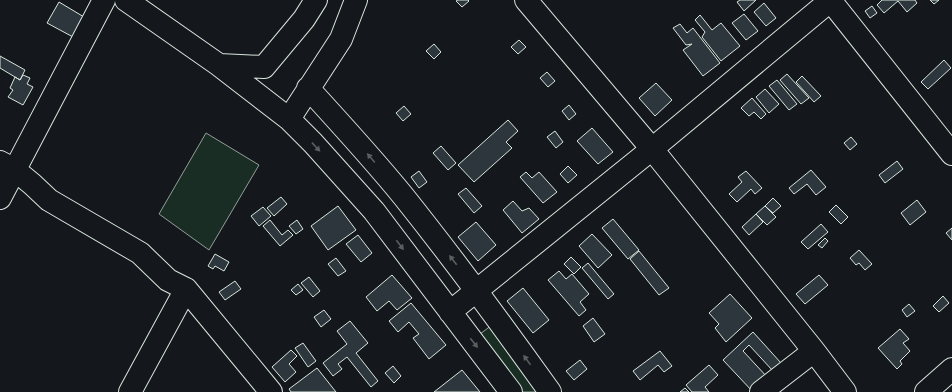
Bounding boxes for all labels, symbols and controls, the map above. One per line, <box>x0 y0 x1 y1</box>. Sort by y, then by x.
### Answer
one-way arrow <box>311 142 320 151</box>
one-way arrow <box>367 153 376 164</box>
one-way arrow <box>396 240 405 251</box>
one-way arrow <box>448 254 457 265</box>
one-way arrow <box>470 337 478 348</box>
one-way arrow <box>523 355 531 366</box>

